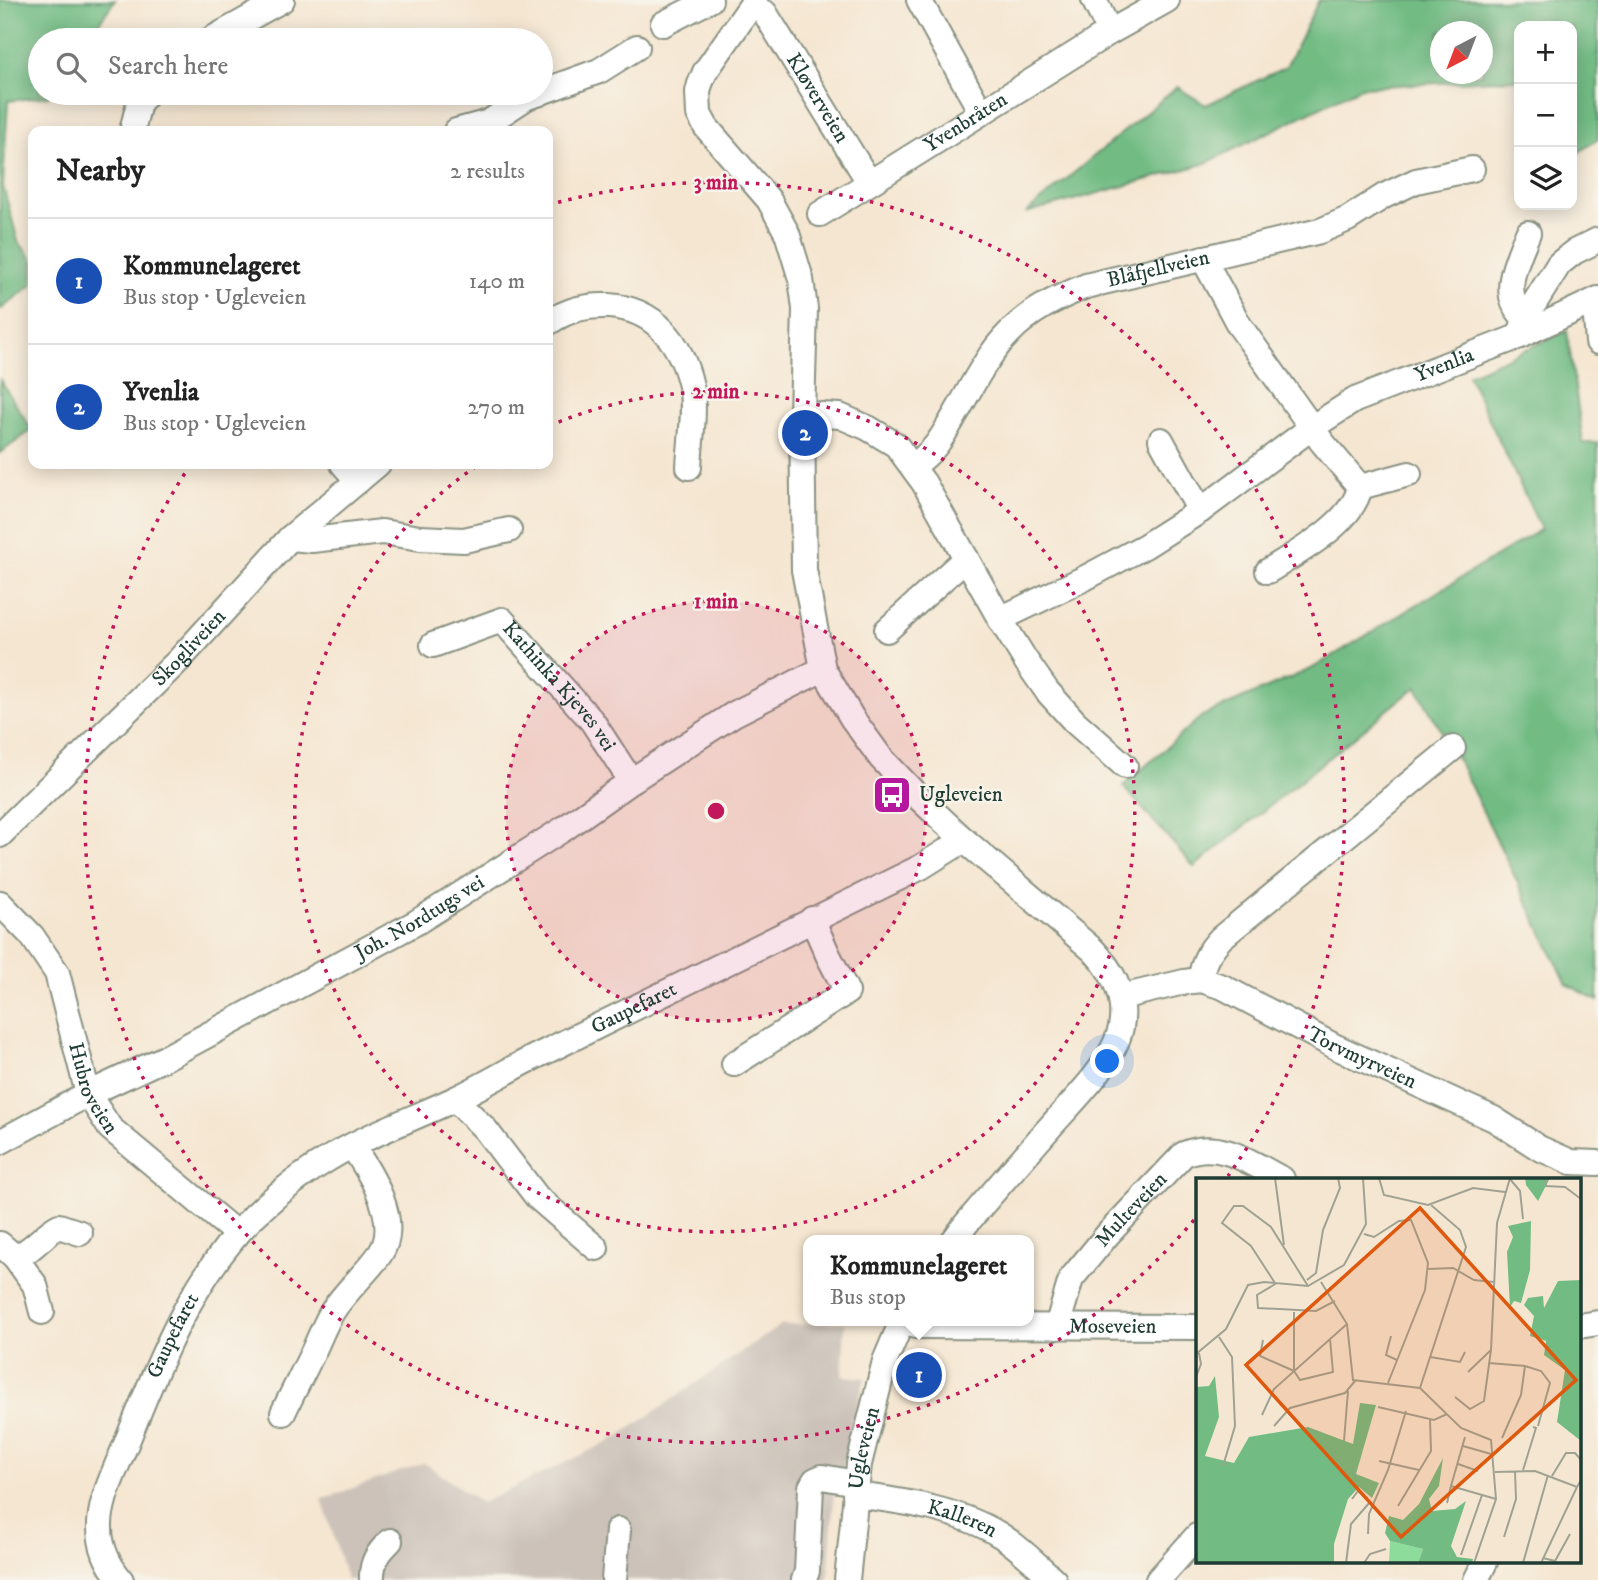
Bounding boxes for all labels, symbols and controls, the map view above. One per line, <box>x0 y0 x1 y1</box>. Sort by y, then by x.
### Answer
north arrow <box>1430 21 1493 84</box>
map controls <box>1514 21 1577 210</box>
button: + <box>1514 21 1577 84</box>
search box <box>28 28 553 105</box>
icon: search <box>52 48 90 86</box>
street label: Kløverveien <box>780 49 855 148</box>
text: Search here <box>108 50 228 83</box>
button: − <box>1514 84 1577 147</box>
street label: Yvenbråten <box>919 87 1012 159</box>
button: layers <box>1514 147 1577 210</box>
text: Nearby <box>56 153 145 190</box>
text: 2 results <box>450 157 525 186</box>
text: 3 min <box>694 170 739 196</box>
street label: Blåfjellveien <box>1104 244 1212 294</box>
text: Kommunelageret <box>123 250 300 283</box>
text: 1 <box>75 267 83 296</box>
text: 140 m <box>469 267 525 296</box>
text: Bus stop · Ugleveien <box>123 283 306 312</box>
street label: Yvenlia <box>1411 342 1478 389</box>
text: Yvenlia <box>123 376 199 409</box>
text: 2 min <box>693 379 741 405</box>
text: 2 <box>73 393 85 422</box>
text: 270 m <box>468 393 525 422</box>
pin: 2 <box>782 407 828 459</box>
text: Bus stop · Ugleveien <box>123 409 306 438</box>
text: 1 min <box>694 589 739 615</box>
street label: Skogliveien <box>147 604 232 692</box>
street label: Kathinka Kjeves vei <box>496 616 621 756</box>
bus stop icon: Ugleveien <box>871 774 913 816</box>
place label: Ugleveien <box>919 782 1003 808</box>
centre of rings <box>704 799 728 823</box>
street label: Joh. Nordtugs vei <box>349 870 489 967</box>
street label: Gaupefaret <box>587 976 681 1040</box>
street label: Torvmyrveien <box>1303 1021 1421 1095</box>
street label: Hubroveien <box>62 1040 124 1139</box>
your location <box>1090 1044 1124 1078</box>
street label: Multeveien <box>1090 1167 1173 1252</box>
inset map <box>1196 1178 1580 1562</box>
popup <box>803 1235 1034 1326</box>
text: Kommunelageret <box>830 1250 1007 1283</box>
text: Bus stop <box>830 1283 906 1312</box>
street label: Gaupefaret <box>141 1288 205 1382</box>
street label: Moseveien <box>1069 1314 1157 1340</box>
pin: 1 <box>896 1349 942 1401</box>
street label: Ugleveien <box>843 1404 886 1491</box>
street label: Kalleren <box>925 1494 1002 1544</box>

